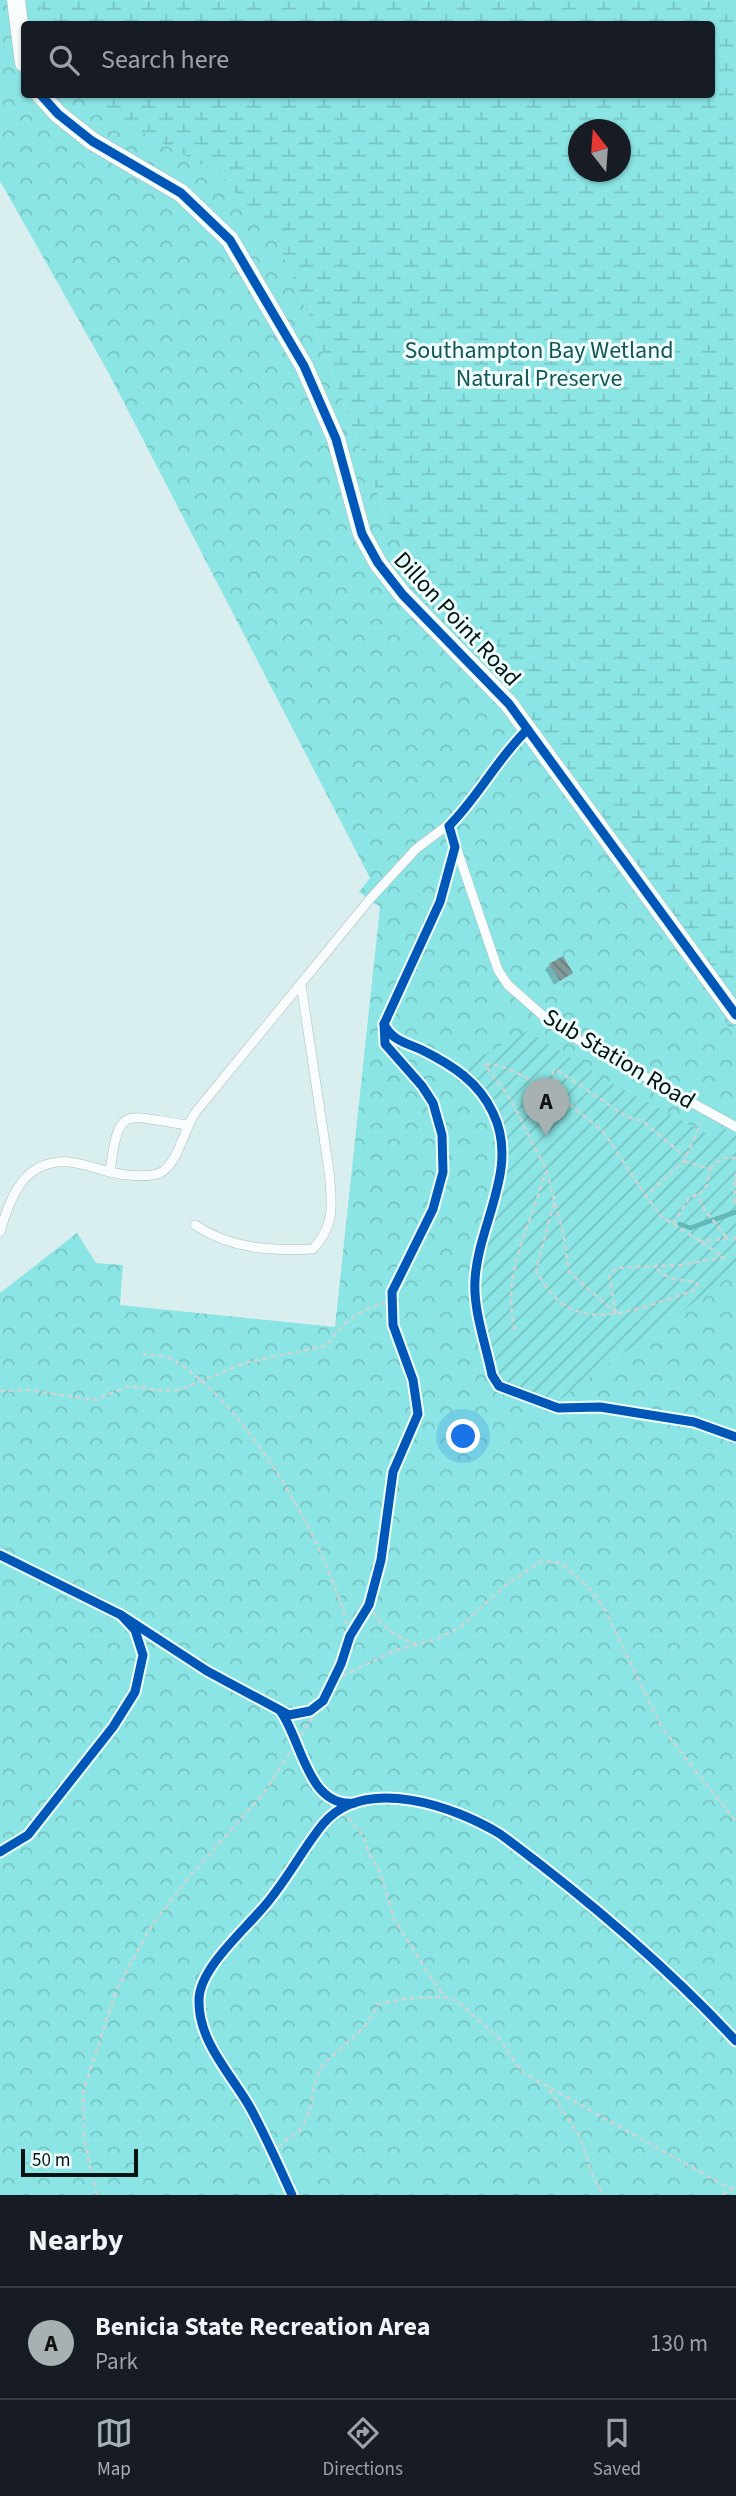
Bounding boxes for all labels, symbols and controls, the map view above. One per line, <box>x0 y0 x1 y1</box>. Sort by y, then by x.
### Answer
search box <box>21 21 715 98</box>
icon: search <box>45 41 83 79</box>
text: Search here <box>101 41 229 78</box>
north arrow <box>568 119 631 182</box>
park label: Southampton Bay Wetland Natural Preserve <box>404 333 674 396</box>
street label: Dillon Point Road <box>385 544 529 694</box>
street label: Sub Station Road <box>536 1000 702 1118</box>
pin: A <box>523 1078 569 1136</box>
your location <box>446 1419 480 1453</box>
scale bar <box>21 2146 138 2178</box>
text: 50 m <box>32 2147 70 2174</box>
text: Nearby <box>28 2219 123 2262</box>
text: Benicia State Recreation Area <box>95 2308 430 2345</box>
text: A <box>44 2327 58 2360</box>
text: 130 m <box>650 2327 708 2360</box>
text: Park <box>95 2345 138 2378</box>
tab: Map <box>95 2414 133 2483</box>
tab: Directions <box>323 2414 403 2483</box>
tab: Saved <box>593 2414 641 2483</box>

